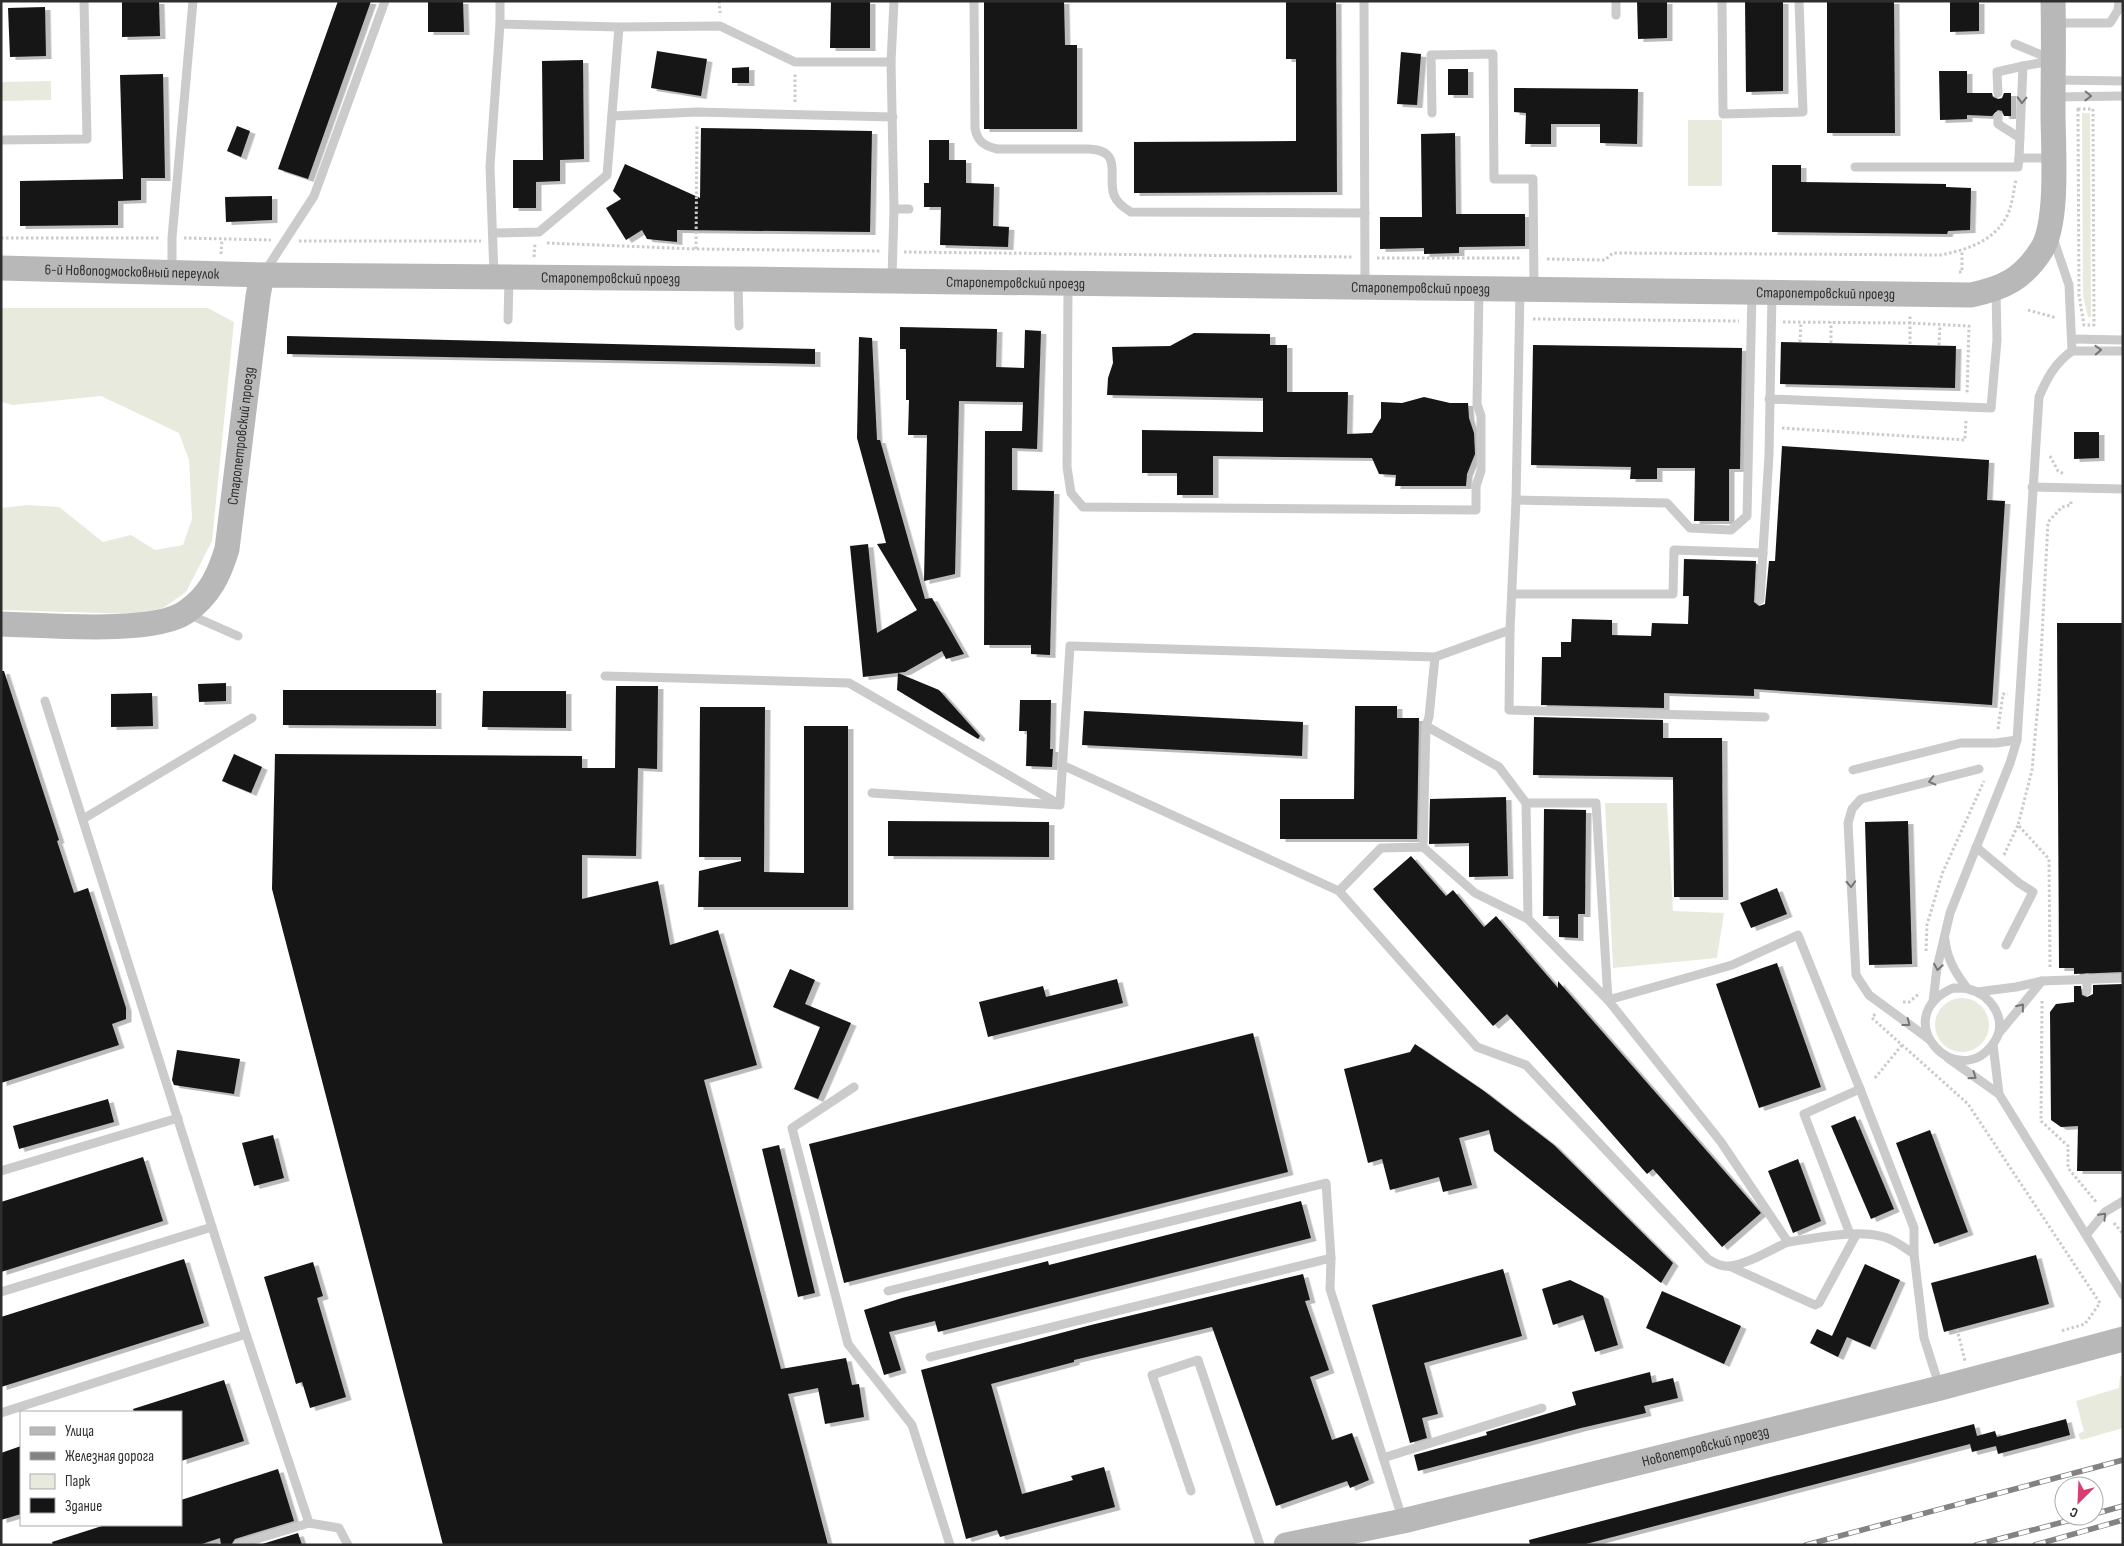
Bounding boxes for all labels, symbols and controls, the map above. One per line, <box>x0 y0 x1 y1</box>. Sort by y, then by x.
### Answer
one-way arrow <box>2084 91 2092 102</box>
one-way arrow <box>2016 97 2027 105</box>
street label: 6-й Новоподмосковный переулок <box>44 260 220 283</box>
street label: Старопетровский проезд <box>541 268 680 288</box>
street label: Старопетровский проезд <box>946 272 1085 293</box>
street label: Старопетровский проезд <box>1351 277 1490 298</box>
street label: Старопетровский проезд <box>1756 283 1895 304</box>
one-way arrow <box>2094 345 2102 356</box>
street label: Старопетровский проезд <box>223 366 259 506</box>
one-way arrow <box>1928 775 1936 785</box>
one-way arrow <box>1846 880 1857 888</box>
one-way arrow <box>1933 962 1943 971</box>
one-way arrow <box>2015 1004 2023 1013</box>
one-way arrow <box>1901 1017 1910 1025</box>
one-way arrow <box>1967 1070 1977 1079</box>
one-way arrow <box>2097 1212 2106 1221</box>
legend <box>20 1411 182 1526</box>
street label: Новопетровский проезд <box>1640 1421 1771 1471</box>
text: Улица <box>65 1422 94 1441</box>
text: Железная дорога <box>65 1447 154 1466</box>
text: Парк <box>65 1472 91 1491</box>
north arrow <box>2054 1476 2104 1526</box>
text: Здание <box>65 1497 102 1516</box>
text: С <box>2067 1503 2081 1522</box>

